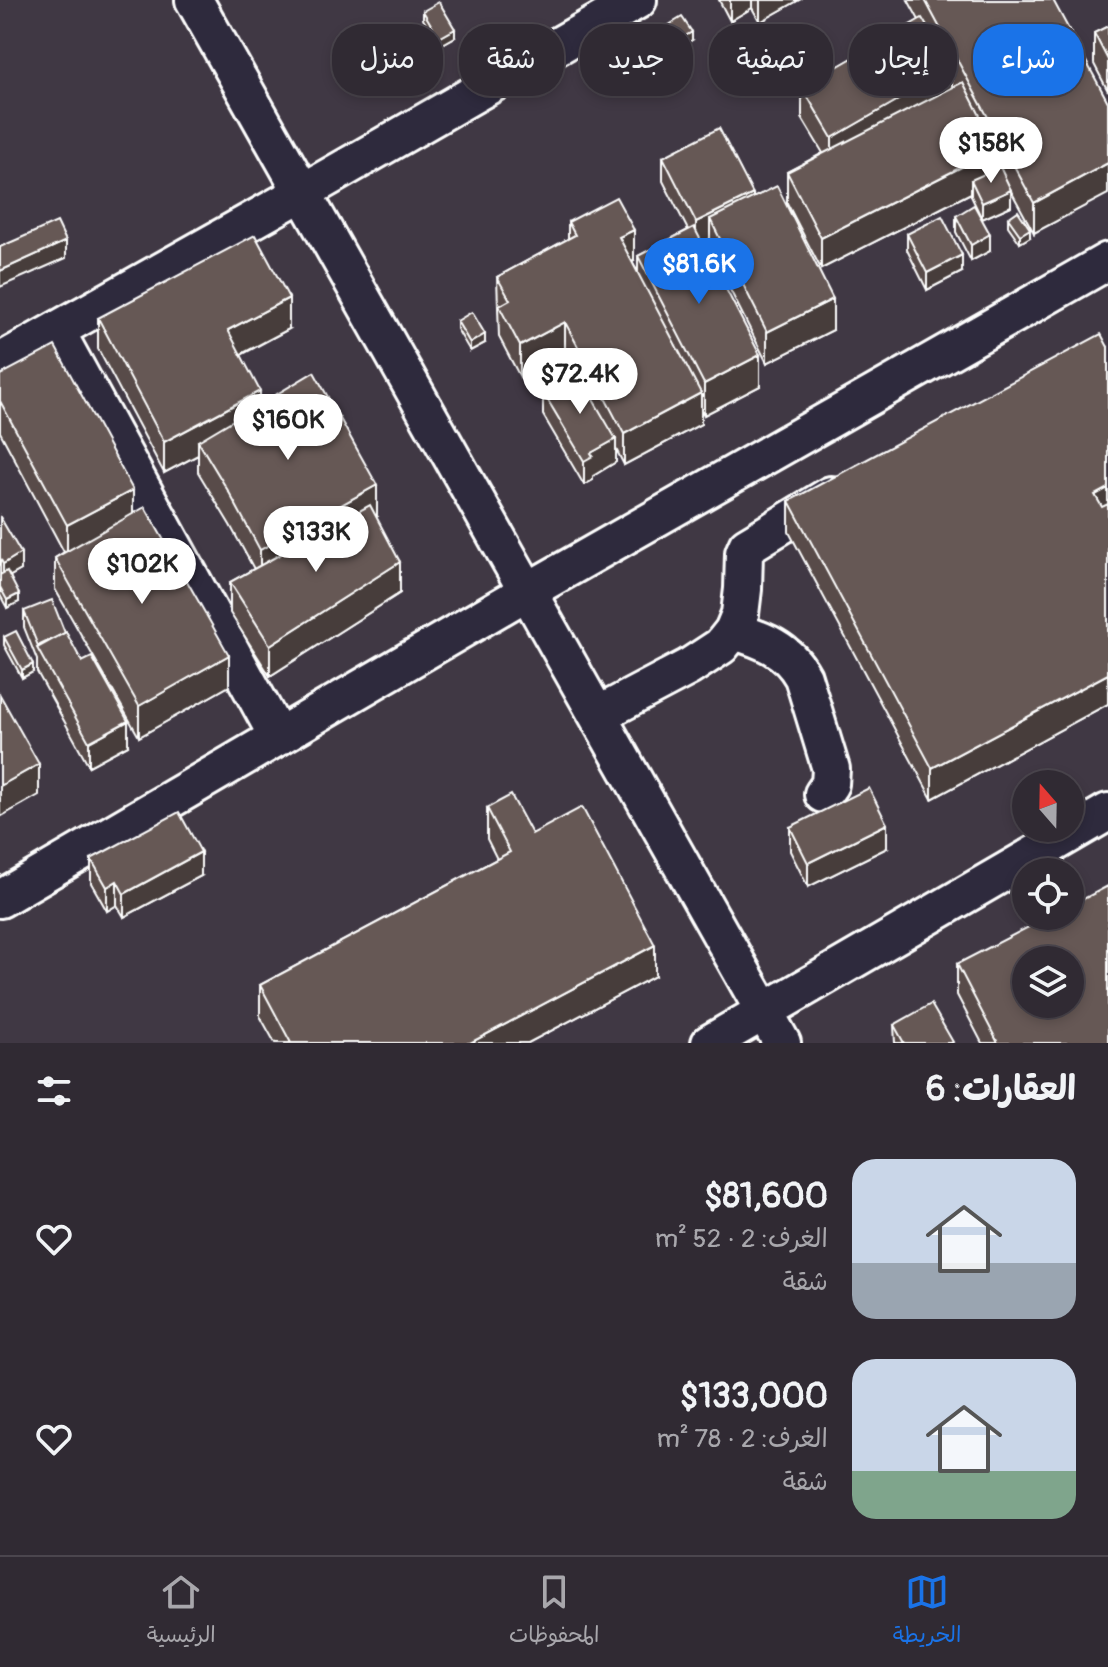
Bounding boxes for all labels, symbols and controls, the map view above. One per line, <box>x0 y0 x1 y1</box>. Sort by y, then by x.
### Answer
chip: منزل <box>332 24 443 96</box>
chip: شقة <box>459 24 564 96</box>
chip: جديد <box>580 24 693 96</box>
chip: تصفية <box>709 24 833 96</box>
chip: إيجار <box>849 24 957 96</box>
chip: شراء <box>973 24 1084 96</box>
pin: $158K <box>935 117 1047 185</box>
text: $158K <box>957 127 1025 159</box>
pin: $81.6K <box>634 238 764 306</box>
text: $81.6K <box>662 248 736 280</box>
pin: $72.4K <box>515 348 645 416</box>
text: $72.4K <box>541 358 619 390</box>
pin: $160K <box>232 394 344 462</box>
text: $160K <box>252 404 324 436</box>
pin: $133K <box>260 506 372 574</box>
text: $133K <box>282 516 350 548</box>
pin: $102K <box>86 538 198 606</box>
text: $102K <box>106 548 178 580</box>
north arrow <box>1012 770 1084 842</box>
map controls <box>1012 770 1084 1018</box>
button: locate <box>1012 858 1084 930</box>
button: layers <box>1012 946 1084 1018</box>
text: العقارات: 6 <box>926 1068 1076 1111</box>
icon: filters <box>32 1069 76 1113</box>
text: $81,600 <box>704 1175 828 1218</box>
icon: home <box>916 1191 1012 1287</box>
icon: heart <box>32 1217 76 1261</box>
text: الغرف: 2 · 52 m² <box>655 1223 828 1255</box>
text: شقة <box>783 1266 828 1298</box>
text: $133,000 <box>680 1375 828 1418</box>
icon: home <box>916 1391 1012 1487</box>
icon: heart <box>32 1417 76 1461</box>
text: الغرف: 2 · 78 m² <box>657 1423 828 1455</box>
text: شقة <box>783 1466 828 1498</box>
tab: الرئيسية <box>147 1570 216 1654</box>
tab: المحفوظات <box>509 1570 600 1654</box>
tab: الخريطة <box>893 1570 961 1654</box>

